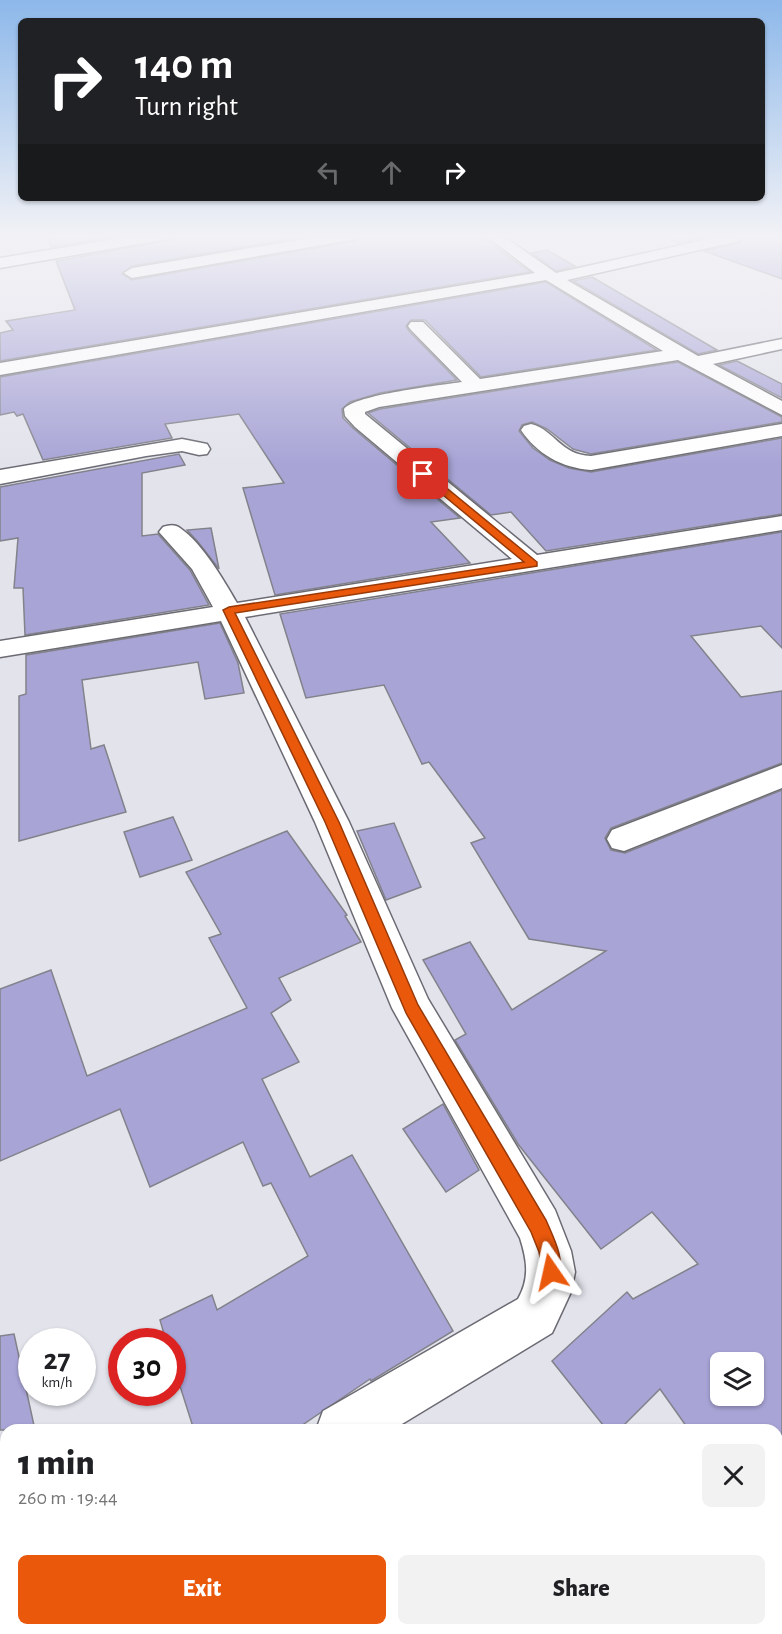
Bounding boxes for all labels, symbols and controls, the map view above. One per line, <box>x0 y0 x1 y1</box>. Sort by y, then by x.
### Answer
icon: right <box>36 42 114 120</box>
text: 140 m <box>135 44 233 86</box>
text: Turn right <box>135 93 238 120</box>
icon: left <box>312 156 345 189</box>
icon: ahead <box>375 156 408 189</box>
icon: right <box>438 156 471 189</box>
pin <box>397 448 448 499</box>
icon: arrive <box>406 457 439 490</box>
position arrow <box>519 1240 583 1304</box>
speed limit sign: 30 <box>108 1328 186 1406</box>
text: 27 <box>43 1345 71 1375</box>
map controls <box>710 1352 764 1406</box>
button: layers <box>710 1352 764 1406</box>
text: km/h <box>42 1375 72 1390</box>
button: close <box>702 1444 765 1507</box>
text: 1 min <box>18 1445 95 1481</box>
text: 260 m · 19:44 <box>18 1488 118 1508</box>
button: Exit <box>18 1555 386 1624</box>
button: Share <box>398 1555 765 1624</box>

